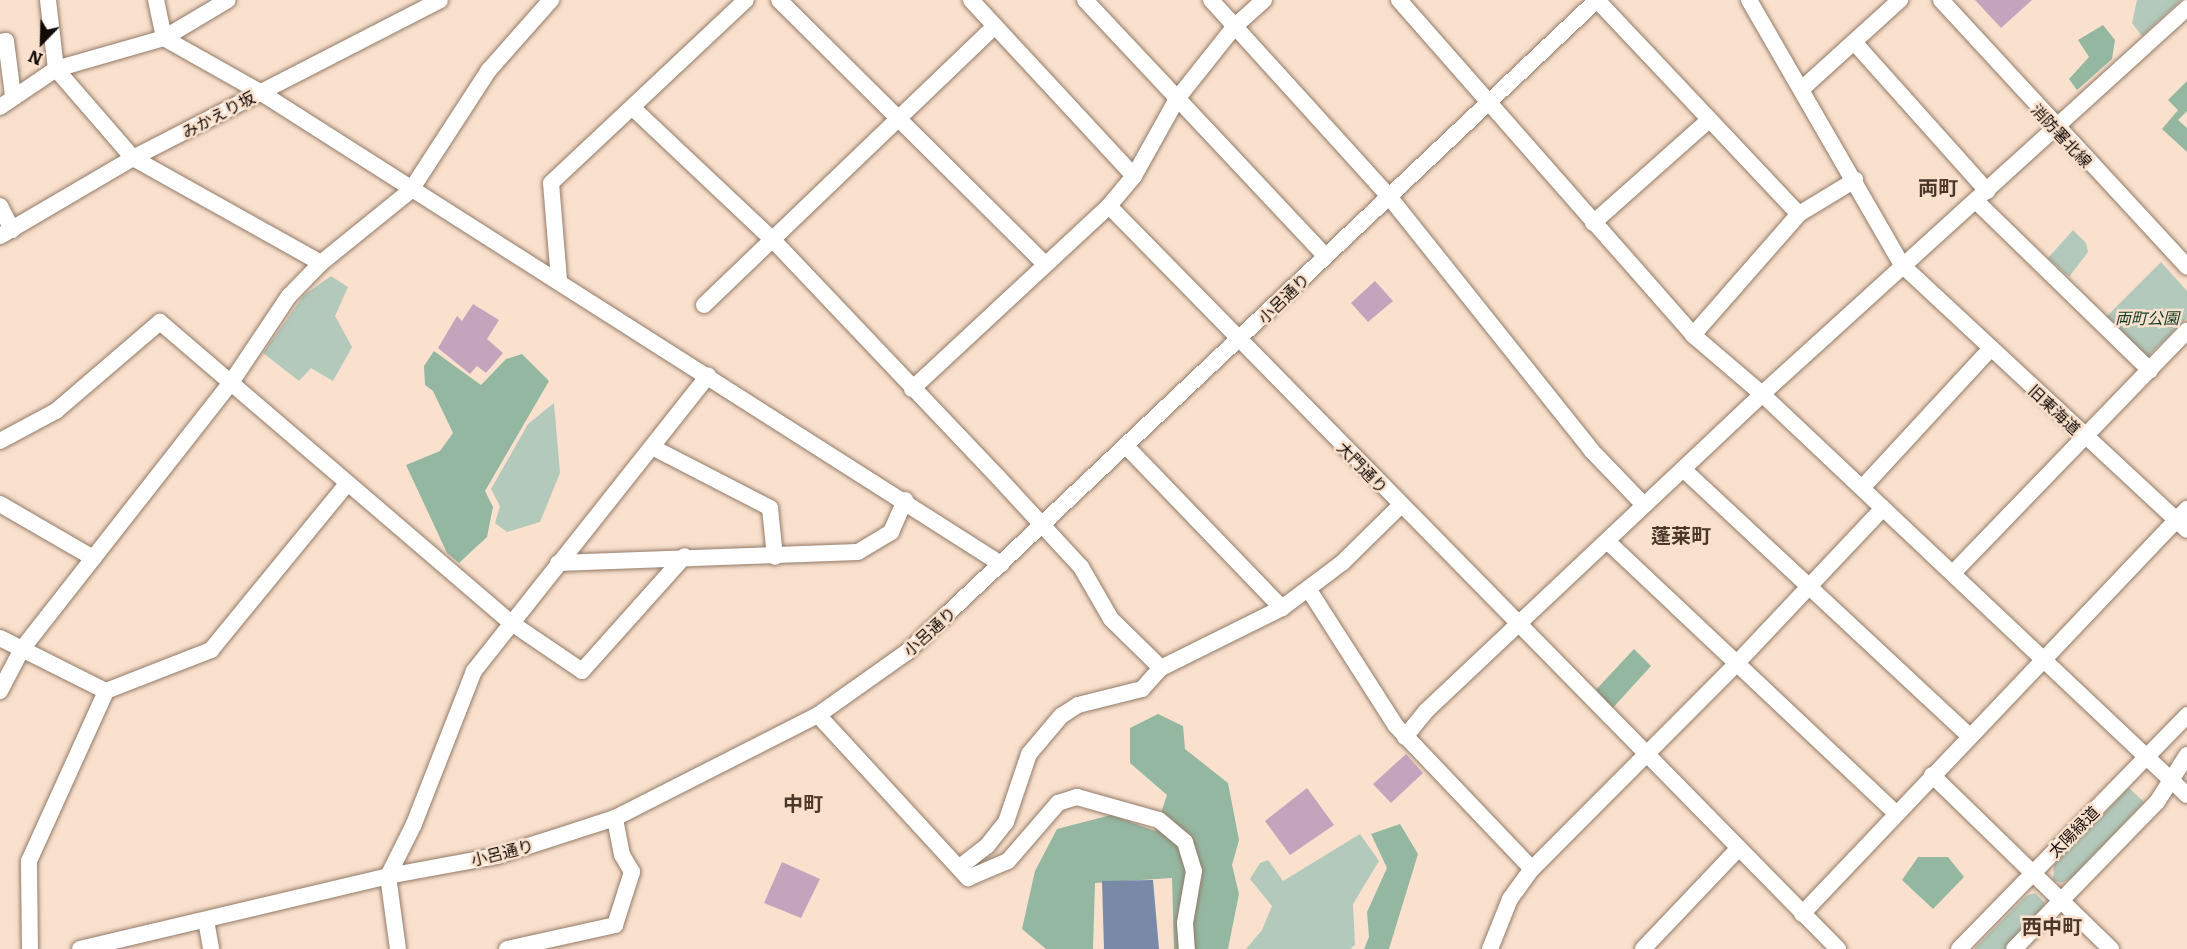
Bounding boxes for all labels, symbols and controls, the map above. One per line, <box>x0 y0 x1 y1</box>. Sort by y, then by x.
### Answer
north arrow <box>12 12 72 72</box>
text: N <box>24 45 46 72</box>
street label: みかえり坂 <box>178 87 258 141</box>
street label: 消防署北線 <box>2028 99 2096 171</box>
district label: 両町 <box>1918 174 1958 198</box>
street label: 小呂通り <box>1253 269 1313 327</box>
park label: 両町公園 <box>2115 307 2179 327</box>
street label: 旧東海道 <box>2025 380 2085 438</box>
street label: 大門通り <box>1334 437 1392 497</box>
district label: 蓬莱町 <box>1651 522 1711 546</box>
street label: 小呂通り <box>899 602 959 660</box>
district label: 中町 <box>783 790 823 814</box>
street label: 太陽緑道 <box>2044 802 2102 860</box>
street label: 小呂通り <box>469 835 535 869</box>
district label: 西中町 <box>2022 913 2082 937</box>

